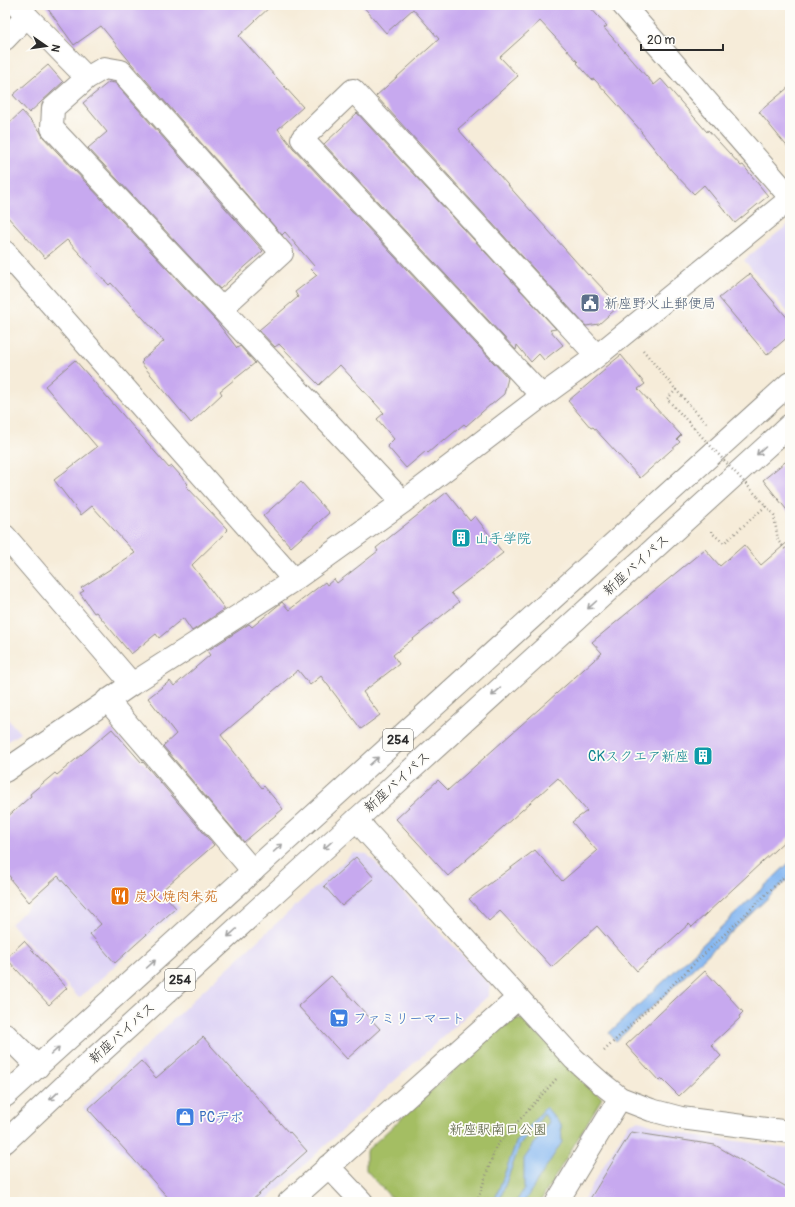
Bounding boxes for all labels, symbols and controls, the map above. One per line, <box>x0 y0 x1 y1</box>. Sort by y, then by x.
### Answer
north arrow <box>26 26 66 66</box>
scale bar <box>641 26 723 52</box>
text: 20 m <box>647 33 676 48</box>
text: N <box>48 43 62 54</box>
public building icon: 新座野火止郵便局 <box>579 292 601 314</box>
place label: 新座野火止郵便局 <box>604 295 716 312</box>
one-way arrow <box>756 447 766 456</box>
building icon: 山手学院 <box>450 527 472 549</box>
place label: 山手学院 <box>475 530 531 547</box>
street label: 新座バイパス <box>599 531 673 599</box>
one-way arrow <box>587 600 597 609</box>
one-way arrow <box>491 687 501 697</box>
road number: 254 <box>383 729 413 751</box>
building icon: CKスクエア新座 <box>692 745 714 767</box>
street label: 新座バイパス <box>360 748 434 816</box>
place label: CKスクエア新座 <box>588 748 689 765</box>
one-way arrow <box>369 756 379 766</box>
one-way arrow <box>323 840 333 850</box>
one-way arrow <box>273 844 283 853</box>
restaurant icon: 炭火焼肉朱苑 <box>109 885 131 907</box>
place label: 炭火焼肉朱苑 <box>134 888 218 905</box>
one-way arrow <box>227 928 237 937</box>
one-way arrow <box>146 959 156 969</box>
road number: 254 <box>165 969 195 991</box>
street label: 新座バイパス <box>85 999 159 1067</box>
supermarket icon: ファミリーマート <box>328 1007 350 1029</box>
place label: ファミリーマート <box>353 1010 465 1027</box>
one-way arrow <box>49 1047 60 1056</box>
one-way arrow <box>49 1091 59 1100</box>
shop icon: PCデポ <box>174 1106 196 1128</box>
place label: PCデポ <box>199 1109 243 1126</box>
park label: 新座駅南口公園 <box>449 1121 547 1138</box>

